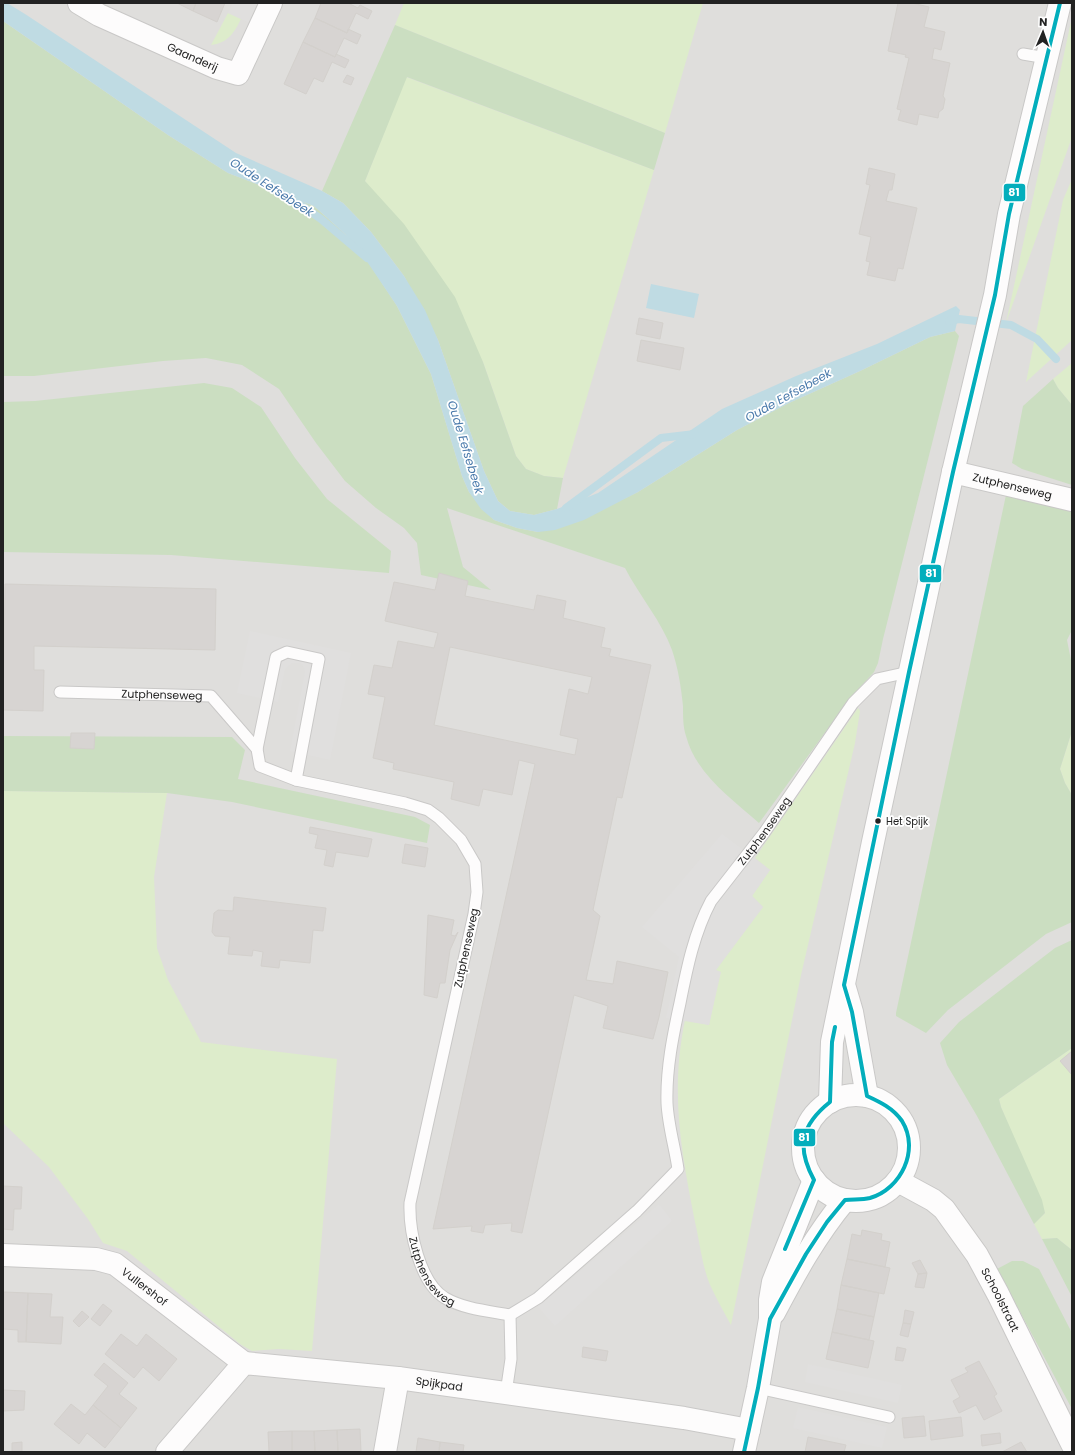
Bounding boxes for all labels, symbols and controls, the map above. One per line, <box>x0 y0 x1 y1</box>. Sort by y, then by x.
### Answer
north arrow <box>1023 12 1063 52</box>
text: N <box>1039 14 1048 30</box>
street label: Gaanderij <box>165 39 221 76</box>
water label: Oude Eefsebeek <box>227 154 318 221</box>
line badge: 81 <box>1003 183 1026 202</box>
text: 81 <box>1008 184 1020 200</box>
water label: Oude Eefsebeek <box>742 364 835 426</box>
water label: Oude Eefsebeek <box>444 398 488 496</box>
street label: Zutphenseweg <box>971 469 1054 503</box>
line badge: 81 <box>919 564 942 583</box>
text: 81 <box>925 565 937 581</box>
street label: Zutphenseweg <box>121 686 203 704</box>
street label: Zutphenseweg <box>734 793 795 869</box>
place label: Het Spijk <box>886 814 929 829</box>
marker: Het Spijk <box>873 816 883 826</box>
street label: Zutphenseweg <box>450 907 482 989</box>
line badge: 81 <box>793 1128 816 1147</box>
text: 81 <box>798 1129 810 1145</box>
street label: Zutphenseweg <box>405 1235 458 1310</box>
street label: Vullershof <box>118 1264 171 1310</box>
street label: Schoolstraat <box>977 1265 1023 1334</box>
street label: Spijkpad <box>415 1373 464 1395</box>

